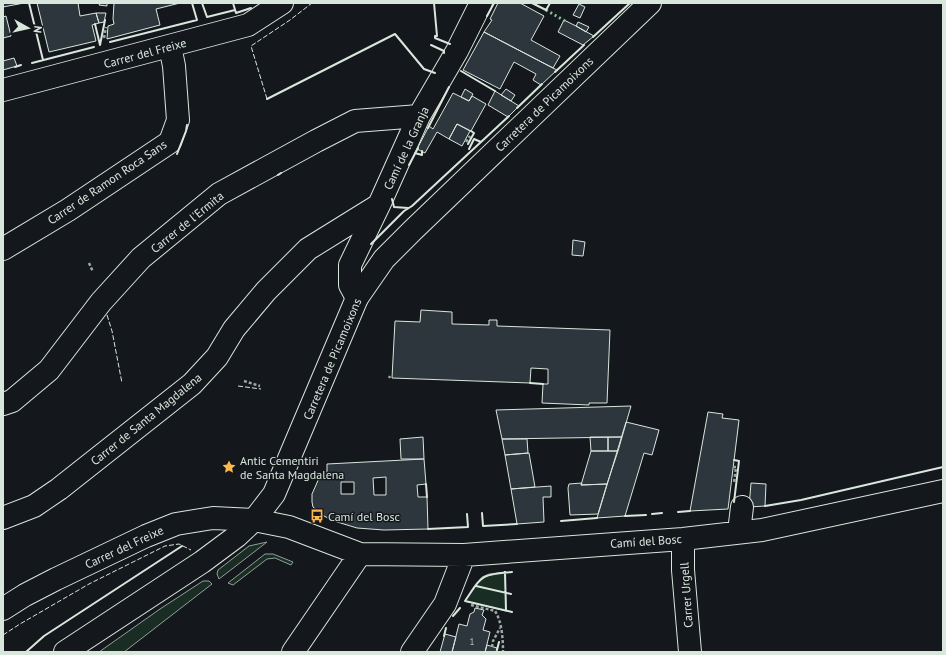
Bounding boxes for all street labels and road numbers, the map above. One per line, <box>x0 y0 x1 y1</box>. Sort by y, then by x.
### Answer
street label: Carrer del Freixe <box>102 35 188 71</box>
street label: Carretera de Picamoixons <box>492 53 596 155</box>
street label: Camí de la Granja <box>380 104 432 192</box>
street label: Carrer de Ramon Roca Sans <box>45 137 169 227</box>
street label: Carrer de l'Ermita <box>147 188 227 256</box>
street label: Carretera de Picamoixons <box>300 296 364 422</box>
street label: Carrer de Santa Magdalena <box>87 370 205 468</box>
street label: Carrer del Freixe <box>82 522 166 572</box>
street label: Camí del Bosc <box>610 531 683 551</box>
street label: Carrer Urgell <box>676 561 696 628</box>

